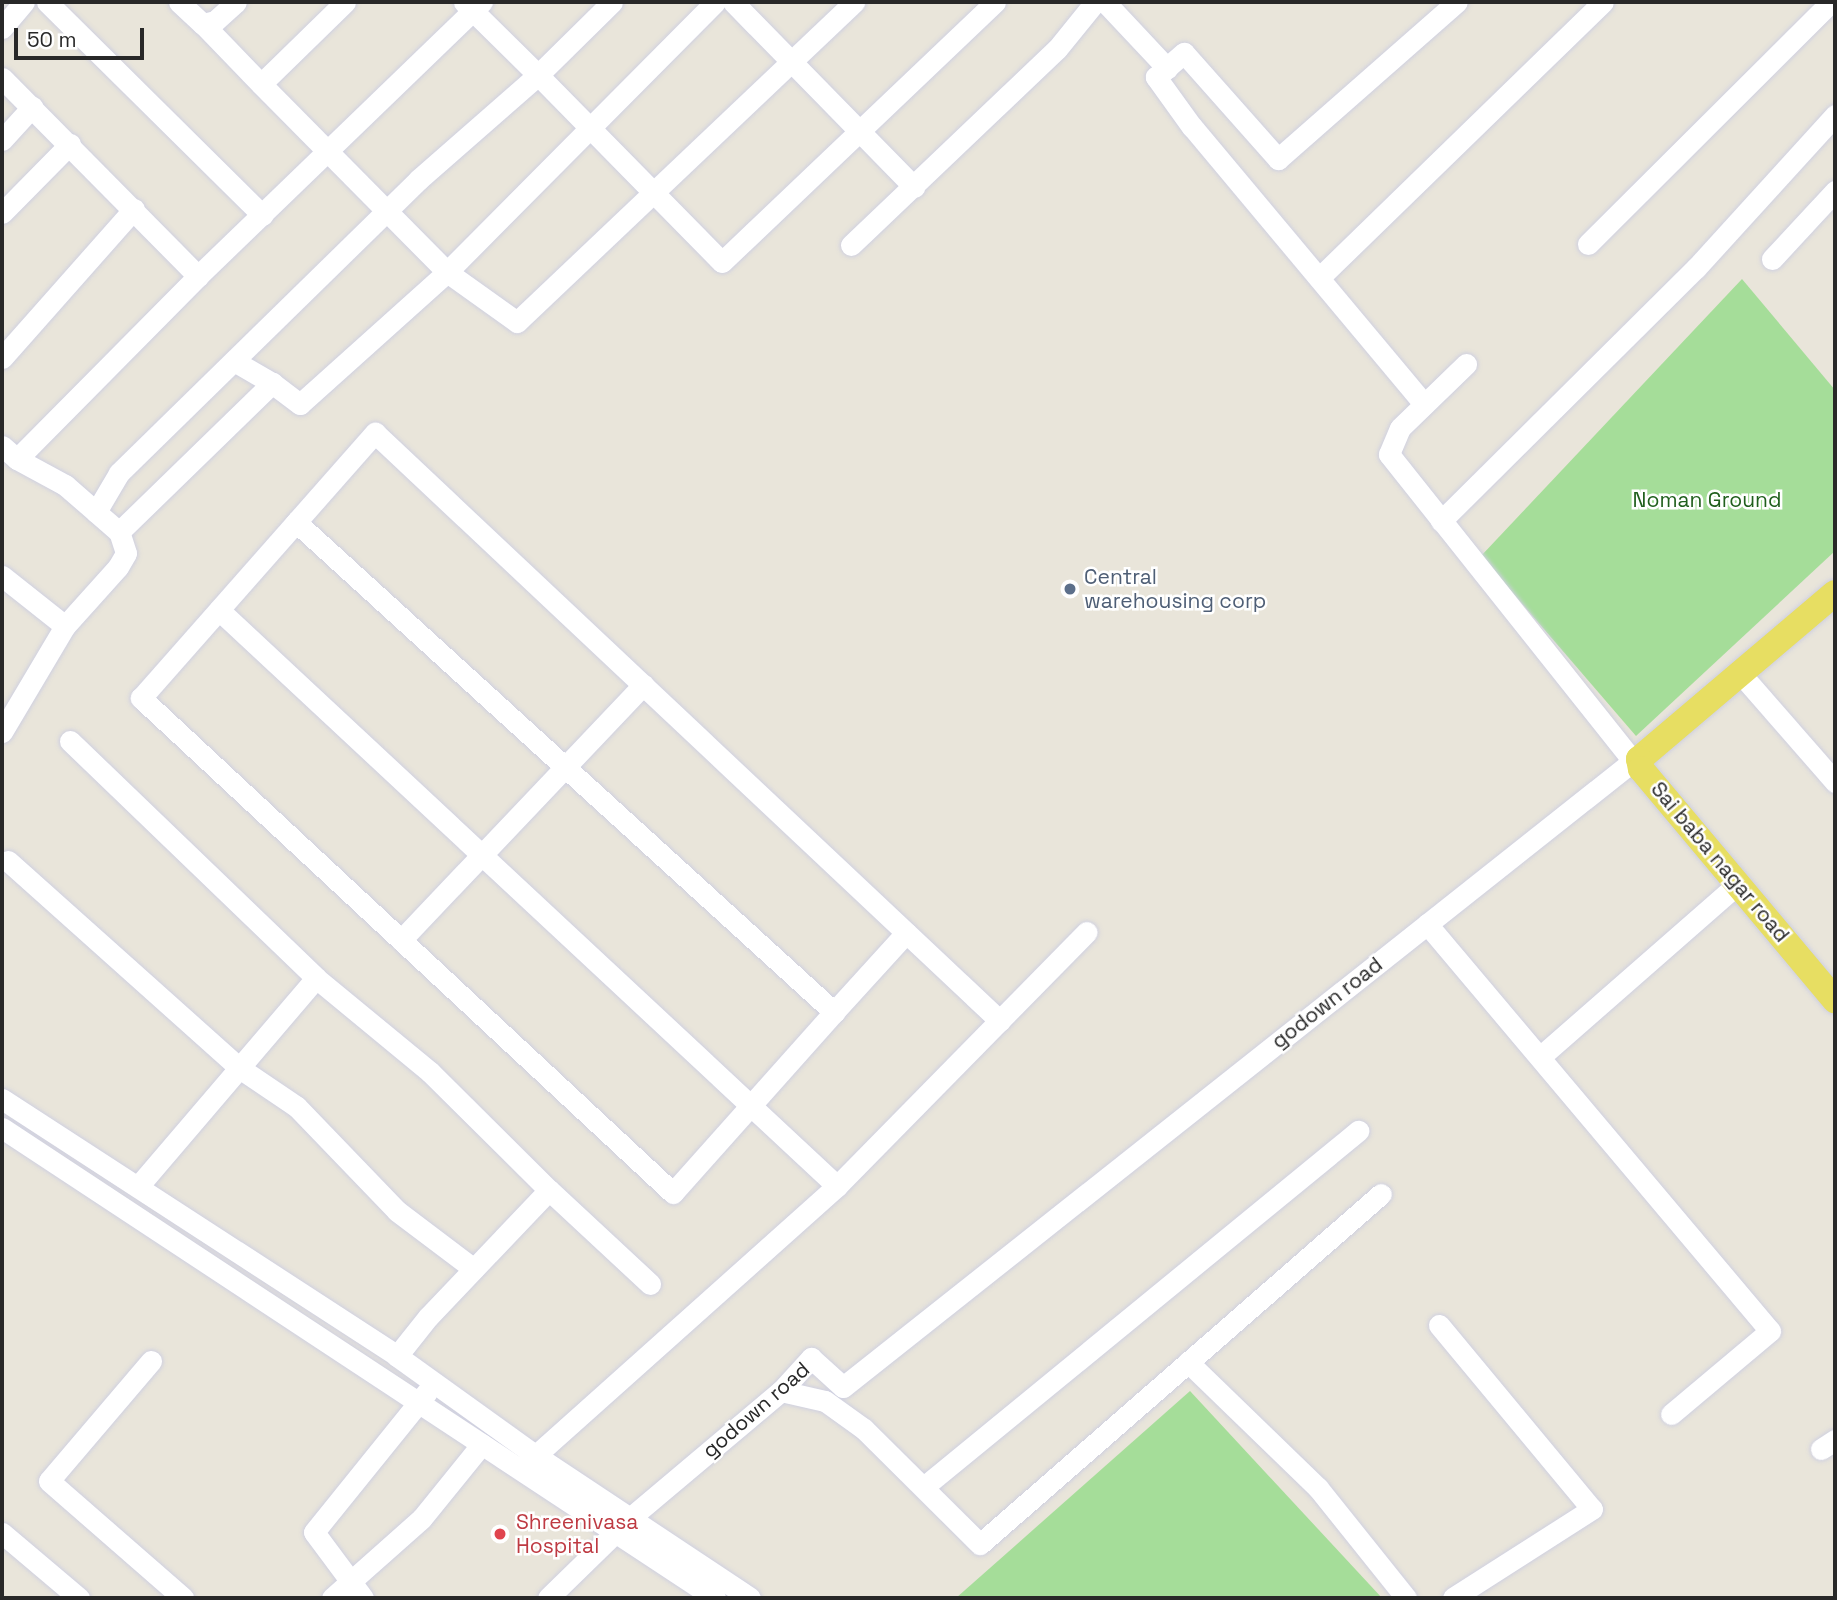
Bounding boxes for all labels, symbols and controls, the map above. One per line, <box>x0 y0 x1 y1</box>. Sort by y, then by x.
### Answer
scale bar <box>18 14 147 58</box>
text: 50 m <box>27 26 77 53</box>
park label: Noman Ground <box>1633 487 1781 513</box>
place label: Central warehousing corp <box>1084 564 1266 614</box>
marker: Central warehousing corp <box>1062 581 1078 597</box>
street label: Sai baba nagar road <box>1646 777 1794 947</box>
street label: godown road <box>1267 952 1387 1054</box>
street label: godown road <box>697 1357 815 1463</box>
place label: Shreenivasa Hospital <box>516 1509 638 1559</box>
marker: Shreenivasa Hospital <box>490 1524 510 1544</box>

